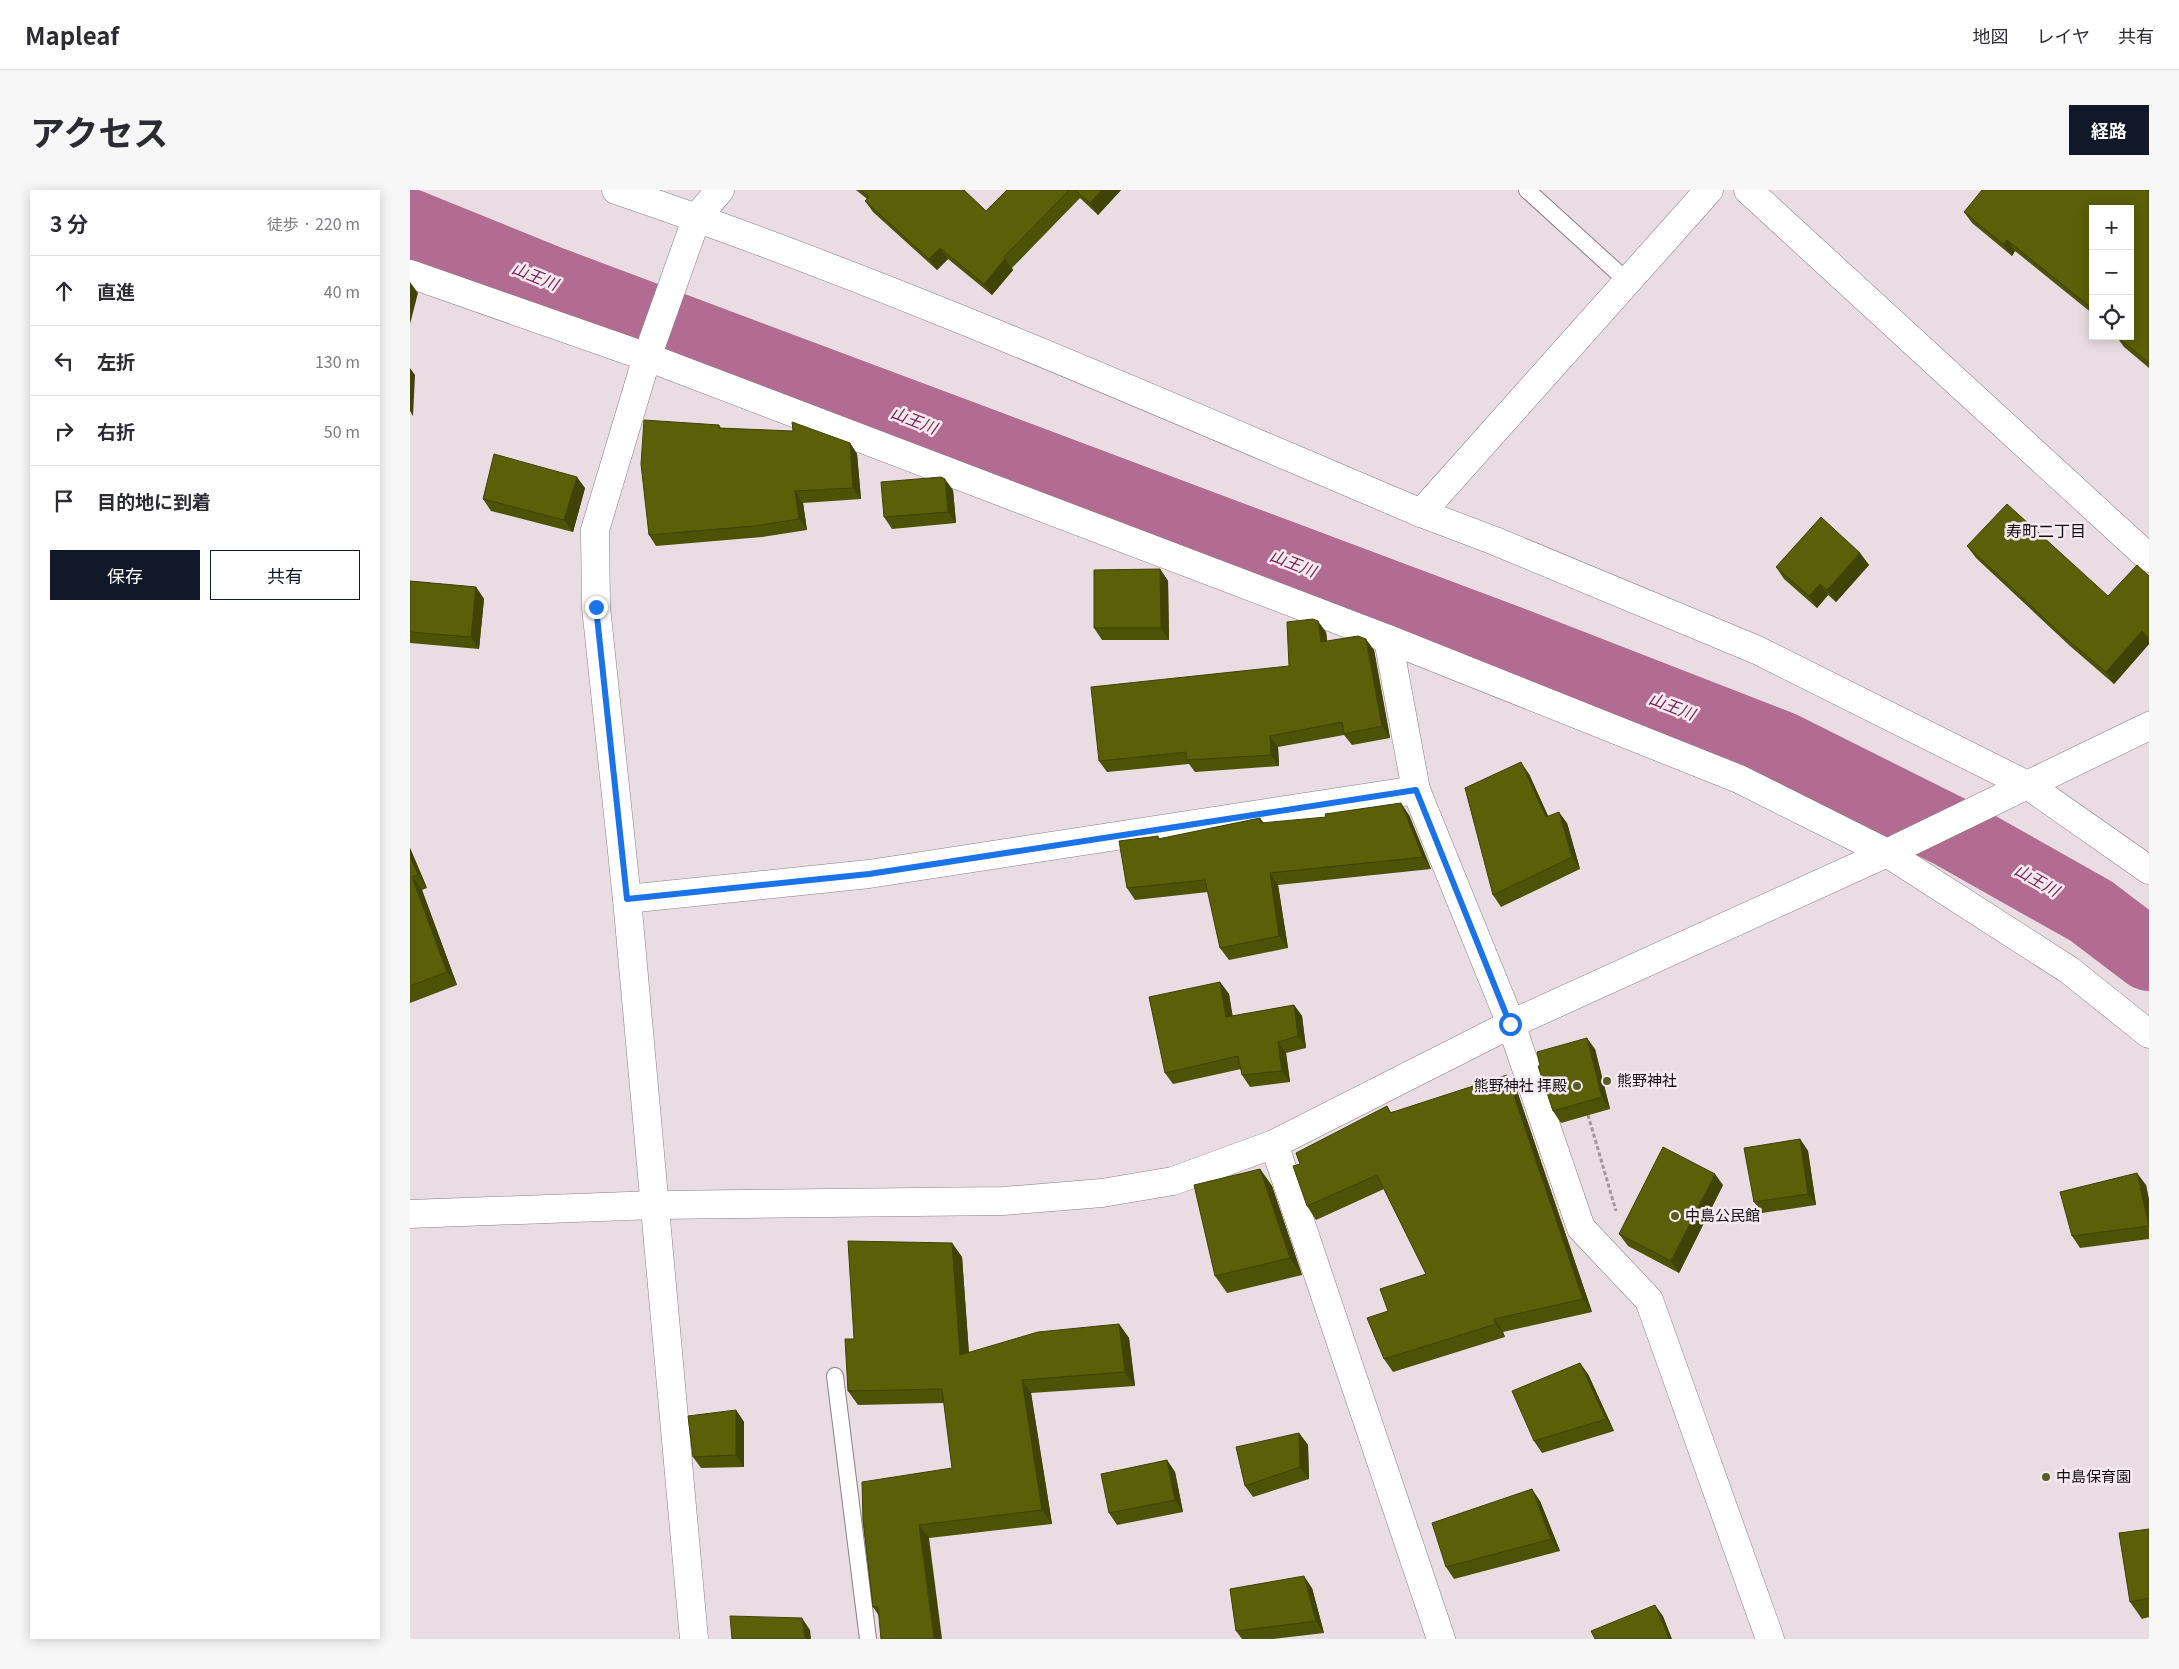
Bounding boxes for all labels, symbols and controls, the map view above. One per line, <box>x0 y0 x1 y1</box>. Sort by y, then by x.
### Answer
text: Mapleaf <box>25 17 119 52</box>
text: 地図 <box>1973 22 2009 48</box>
text: レイヤ <box>2037 22 2090 48</box>
text: 共有 <box>2118 22 2154 48</box>
text: アクセス <box>30 105 168 156</box>
button: 経路 <box>2069 105 2149 155</box>
map controls <box>2089 205 2134 340</box>
button: + <box>2089 205 2134 250</box>
text: 3 分 <box>50 208 88 238</box>
text: 徒歩 · 220 m <box>267 211 360 235</box>
button: − <box>2089 250 2134 295</box>
water label: 山王川 <box>509 255 564 296</box>
icon: ahead <box>50 277 78 305</box>
text: 直進 <box>97 277 135 304</box>
text: 40 m <box>324 279 360 303</box>
button: locate <box>2089 295 2134 340</box>
icon: left <box>50 347 78 375</box>
text: 左折 <box>97 347 135 374</box>
text: 130 m <box>315 349 360 373</box>
water label: 山王川 <box>888 399 943 440</box>
icon: right <box>50 417 78 445</box>
text: 右折 <box>97 417 135 444</box>
text: 50 m <box>324 419 360 443</box>
icon: arrive <box>50 487 78 515</box>
text: 目的地に到着 <box>97 487 211 514</box>
district label: 寿町二丁目 <box>2006 518 2086 542</box>
water label: 山王川 <box>1267 542 1322 583</box>
button: 保存 <box>50 550 200 600</box>
button: 共有 <box>210 550 360 600</box>
route end <box>585 596 608 619</box>
water label: 山王川 <box>1646 685 1701 726</box>
water label: 山王川 <box>2011 857 2066 902</box>
route start <box>1499 1013 1522 1036</box>
place label: 熊野神社 <box>1617 1069 1677 1090</box>
place label: 熊野神社 拝殿 <box>1474 1074 1567 1095</box>
marker: 熊野神社 <box>1601 1075 1613 1087</box>
marker: 熊野神社 拝殿 <box>1571 1080 1583 1092</box>
place label: 中島公民館 <box>1685 1204 1760 1225</box>
marker: 中島公民館 <box>1669 1210 1681 1222</box>
place label: 中島保育園 <box>2056 1465 2131 1486</box>
marker: 中島保育園 <box>2040 1471 2052 1483</box>

